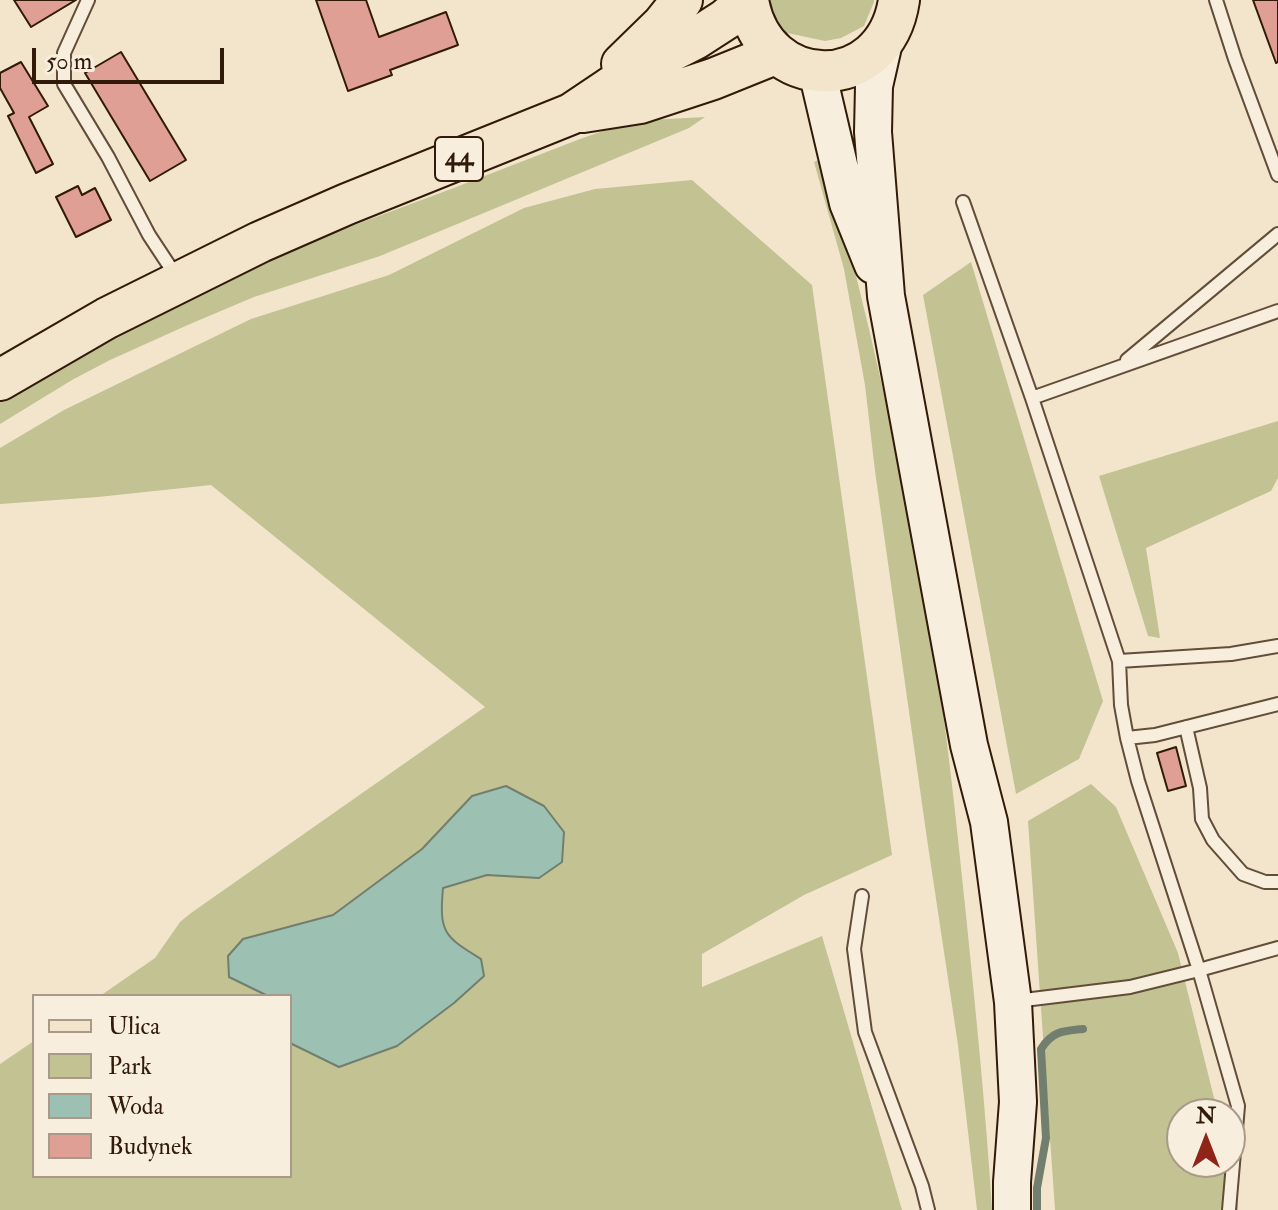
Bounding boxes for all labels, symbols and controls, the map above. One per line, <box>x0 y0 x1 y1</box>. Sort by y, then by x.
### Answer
scale bar <box>36 32 228 82</box>
text: 50 m <box>46 46 92 77</box>
road number: 44 <box>435 137 483 181</box>
legend <box>32 994 292 1178</box>
text: Ulica <box>108 1011 160 1042</box>
text: Park <box>108 1051 152 1082</box>
text: Woda <box>108 1091 164 1122</box>
north arrow <box>1166 1098 1246 1178</box>
text: N <box>1196 1102 1216 1130</box>
text: Budynek <box>108 1131 192 1162</box>

